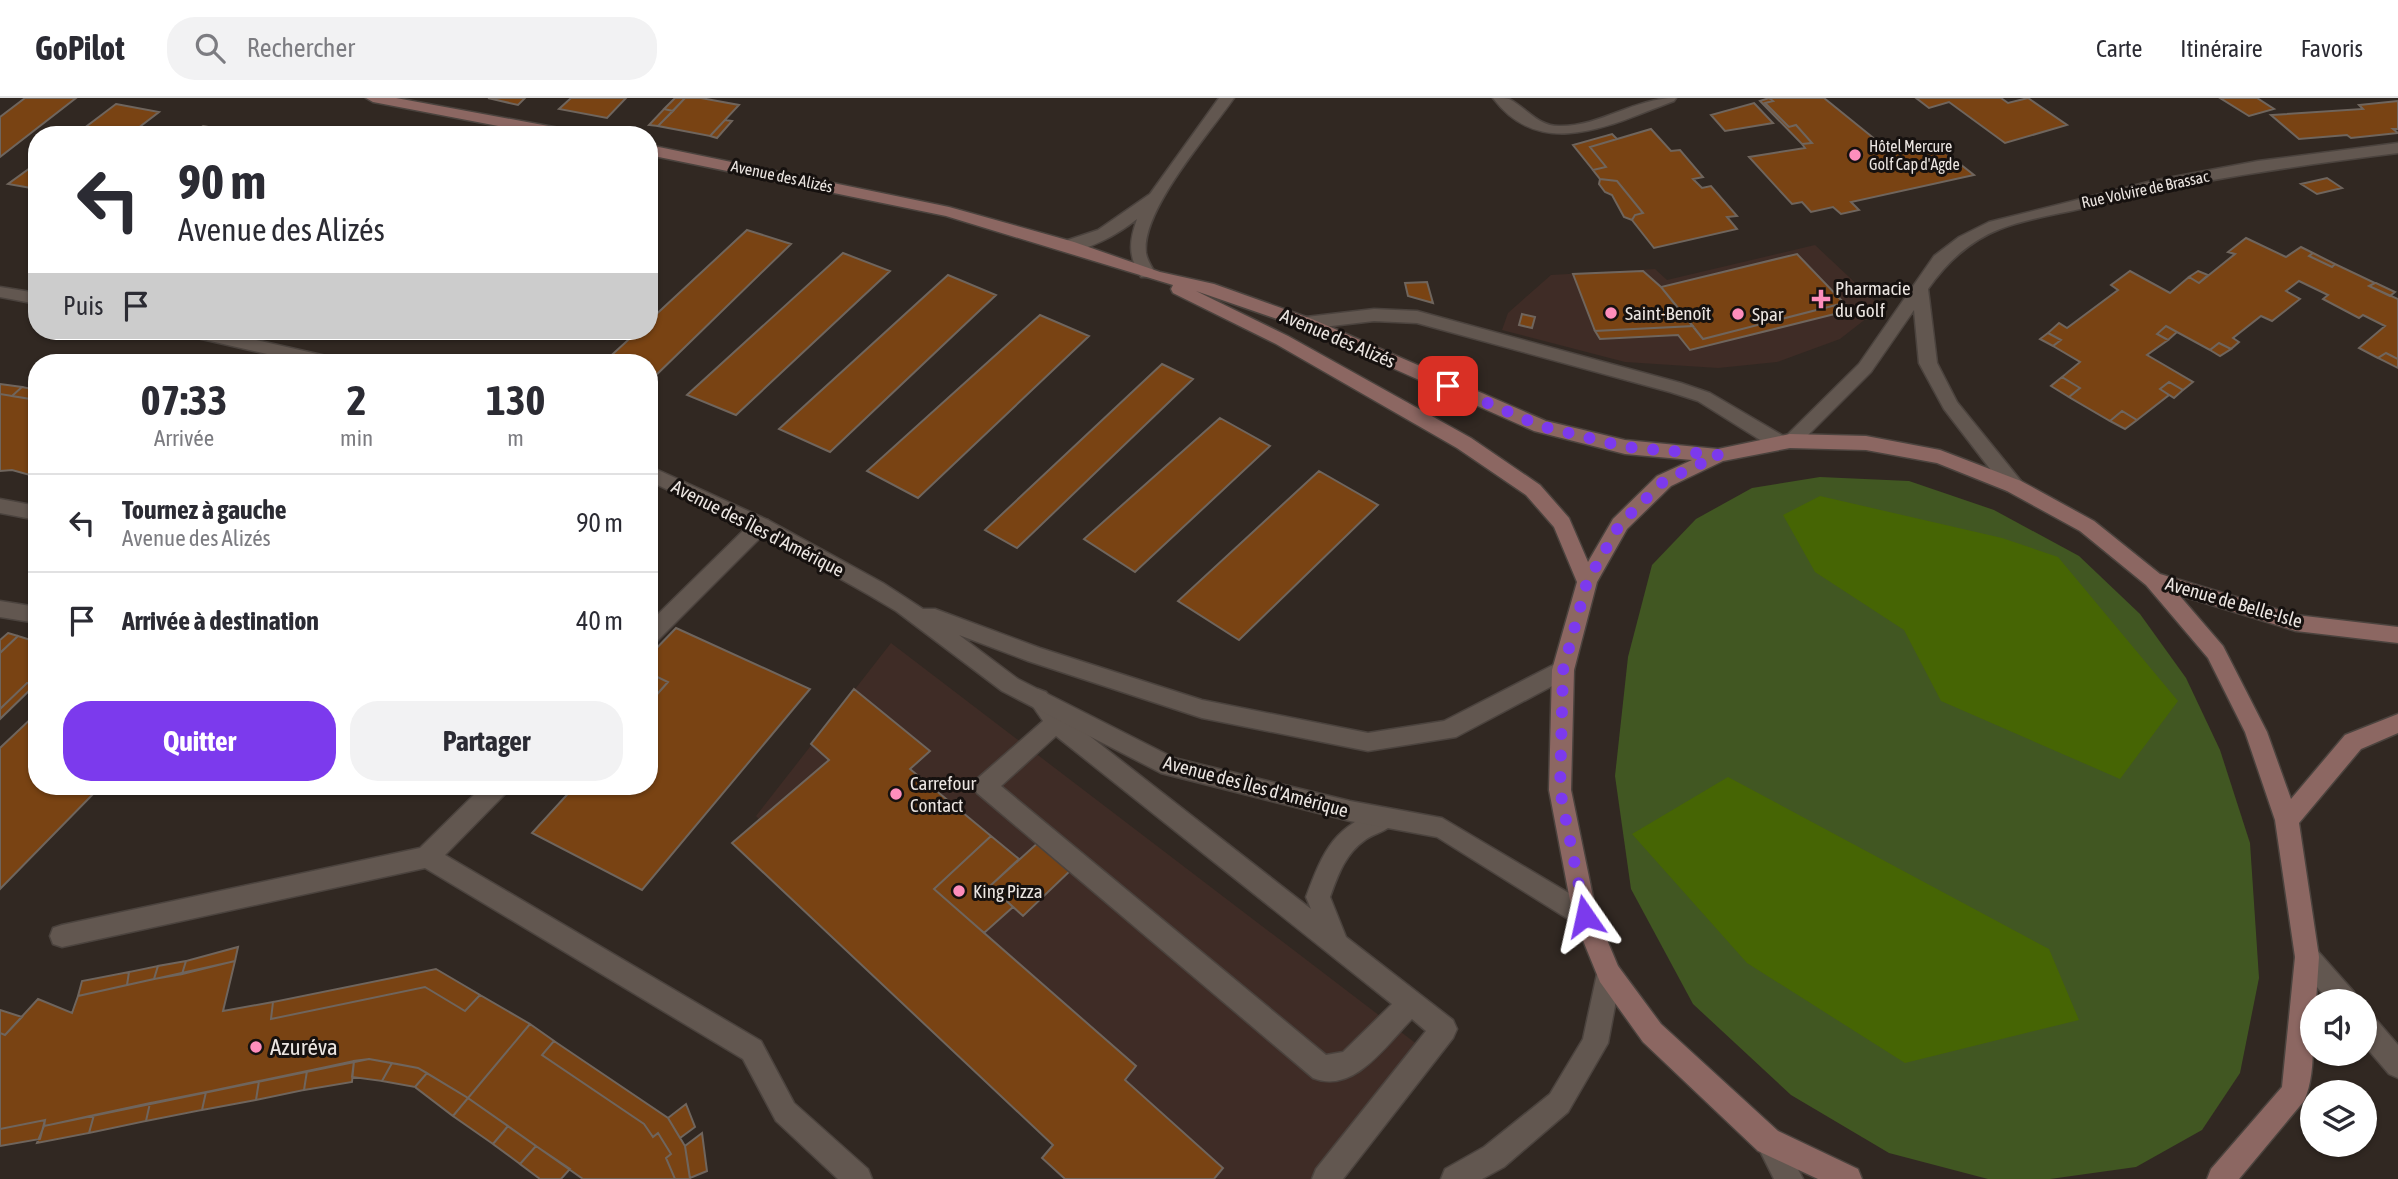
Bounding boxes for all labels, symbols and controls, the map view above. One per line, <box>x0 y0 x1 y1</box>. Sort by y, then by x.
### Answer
search box <box>167 17 657 80</box>
text: GoPilot <box>35 29 125 67</box>
icon: search <box>191 29 229 67</box>
text: Rechercher <box>247 33 355 63</box>
text: Carte <box>2096 35 2142 62</box>
text: Itinéraire <box>2180 35 2263 62</box>
text: Favoris <box>2301 35 2363 62</box>
place label: Hôtel Mercure Golf Cap d'Agde <box>1869 137 1960 174</box>
marker: Hôtel Mercure Golf Cap d'Agde <box>1847 147 1863 163</box>
text: 90 m <box>178 153 266 209</box>
icon: left <box>63 154 154 245</box>
street label: Avenue des Alizés <box>730 156 835 196</box>
street label: Rue Volvire de Brassac <box>2080 167 2210 211</box>
text: Avenue des Alizés <box>178 211 385 248</box>
place label: Pharmacie du Golf <box>1835 277 1911 321</box>
icon: arrive <box>117 287 155 325</box>
text: Puis <box>63 291 103 321</box>
marker: Pharmacie du Golf <box>1813 291 1829 307</box>
place label: Saint-Benoît <box>1625 302 1711 324</box>
place label: Spar <box>1752 303 1784 325</box>
street label: Avenue des Alizés <box>1277 304 1399 372</box>
marker: Saint-Benoît <box>1603 305 1619 321</box>
marker: Spar <box>1730 306 1746 322</box>
pin <box>1418 356 1478 416</box>
icon: arrive <box>1429 367 1467 405</box>
text: 07:33 <box>141 376 227 424</box>
text: 2 <box>347 376 366 424</box>
text: 130 <box>486 376 545 424</box>
text: Arrivée <box>154 425 214 451</box>
text: min <box>340 425 373 451</box>
text: m <box>507 425 524 451</box>
street label: Avenue des Îles d'Amérique <box>668 475 848 581</box>
text: Tournez à gauche <box>122 495 287 525</box>
icon: left <box>63 504 101 542</box>
text: 90 m <box>576 508 623 538</box>
text: Avenue des Alizés <box>122 525 271 551</box>
street label: Avenue de Belle-Isle <box>2163 572 2305 632</box>
icon: arrive <box>63 602 101 640</box>
text: Arrivée à destination <box>122 606 319 636</box>
text: 40 m <box>576 606 623 636</box>
button: Quitter <box>63 701 336 781</box>
button: Partager <box>350 701 623 781</box>
street label: Avenue des Îles d'Amérique <box>1161 751 1351 821</box>
place label: Carrefour Contact <box>910 772 977 816</box>
marker: Carrefour Contact <box>888 786 904 802</box>
position arrow <box>1548 879 1622 953</box>
place label: King Pizza <box>973 880 1042 902</box>
marker: King Pizza <box>951 883 967 899</box>
map controls <box>2300 989 2377 1157</box>
button: sound <box>2300 989 2377 1066</box>
place label: Azuréva <box>270 1034 338 1060</box>
marker: Azuréva <box>248 1039 264 1055</box>
button: layers <box>2300 1080 2377 1157</box>

